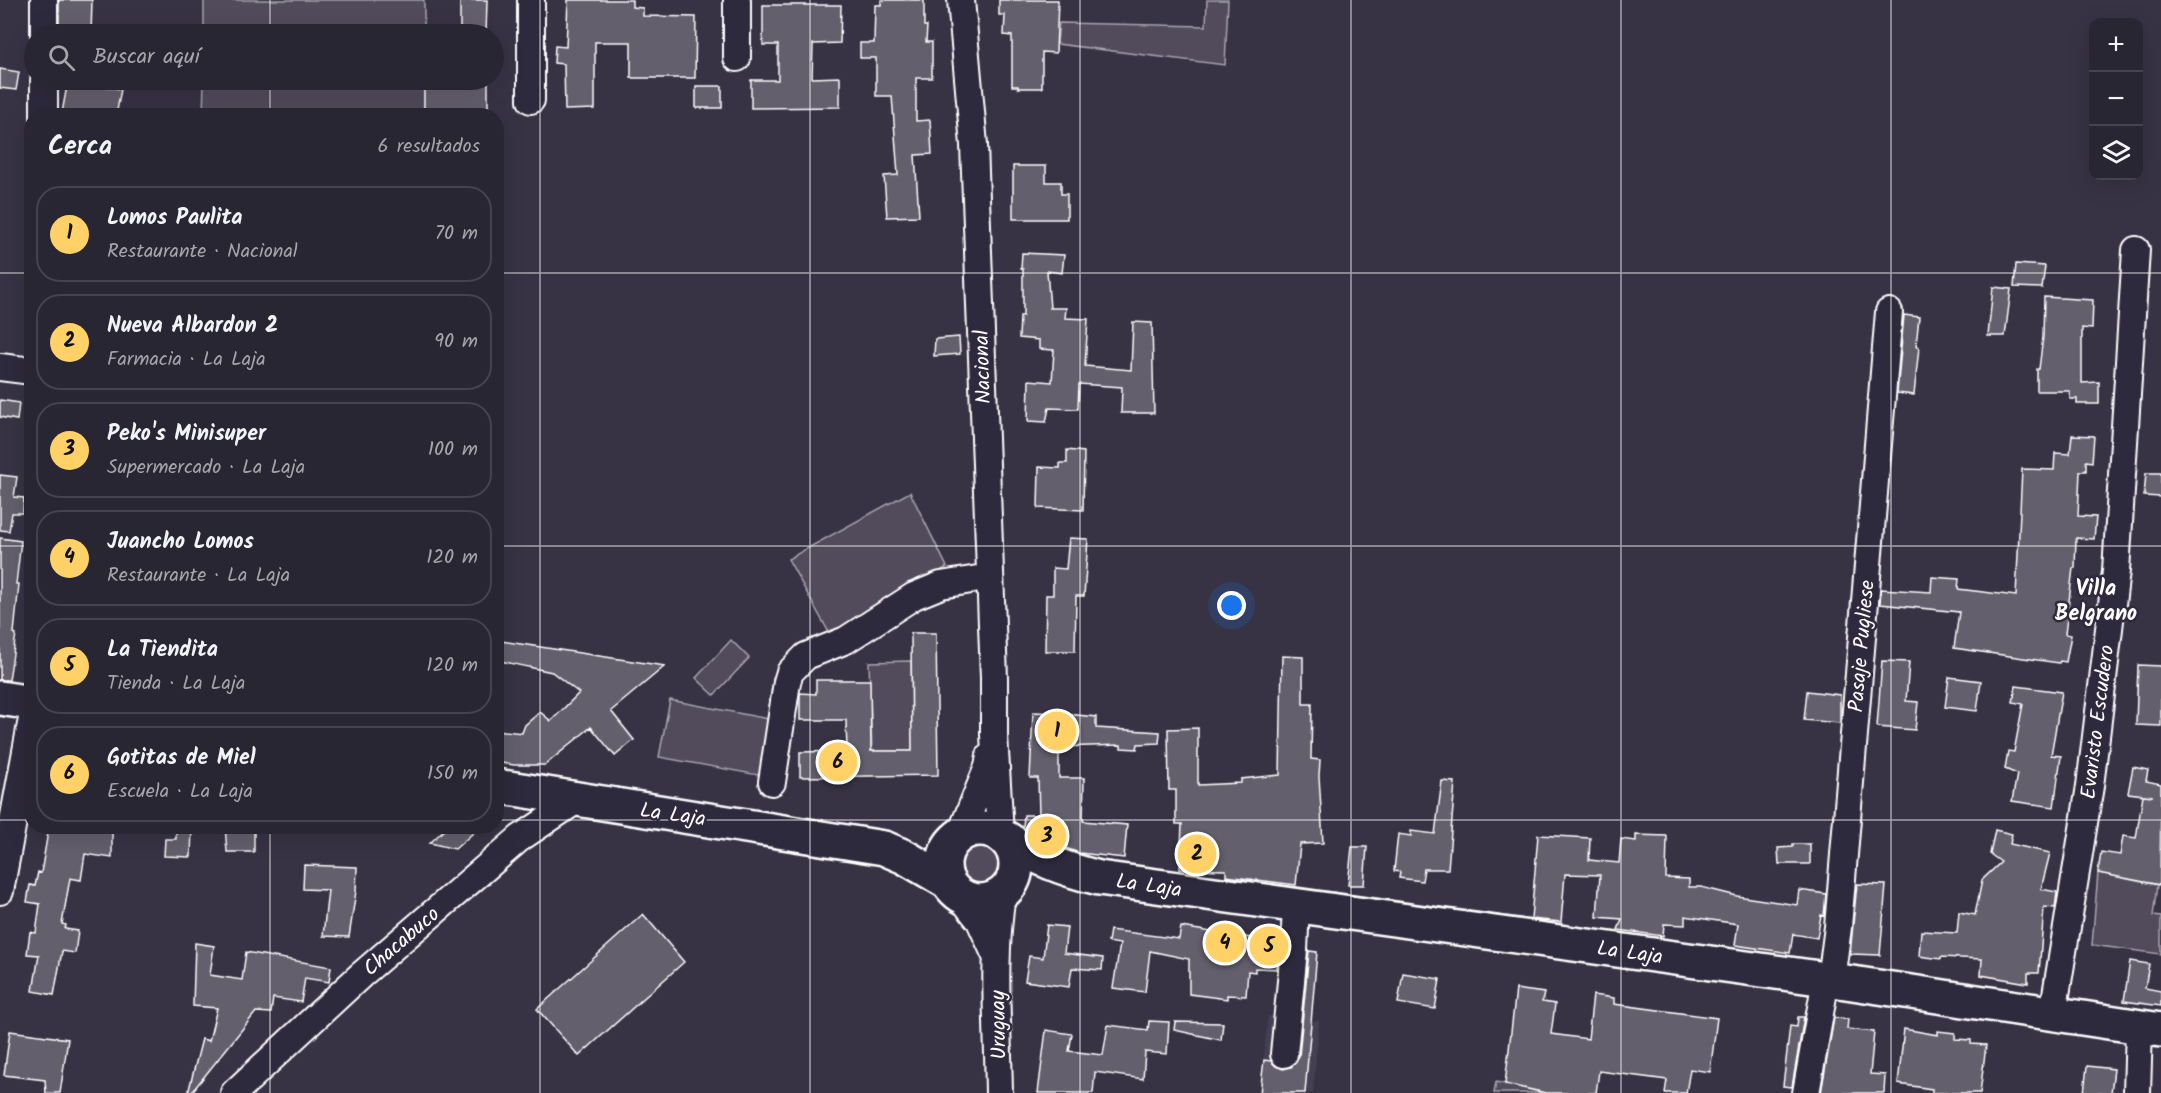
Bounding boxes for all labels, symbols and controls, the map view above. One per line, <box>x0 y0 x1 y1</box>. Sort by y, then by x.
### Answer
map controls <box>2089 18 2143 180</box>
button: + <box>2089 18 2143 72</box>
search box <box>24 24 504 90</box>
text: Buscar aquí <box>93 40 200 75</box>
icon: search <box>45 41 78 74</box>
button: − <box>2089 72 2143 126</box>
text: Cerca <box>48 126 112 168</box>
button: layers <box>2089 126 2143 180</box>
text: 6 resultados <box>378 131 480 163</box>
text: Lomos Paulita <box>107 201 243 236</box>
text: 1 <box>66 218 73 250</box>
text: 70 m <box>435 218 478 250</box>
text: Restaurante · Nacional <box>107 236 298 268</box>
text: Nueva Albardon 2 <box>107 309 278 344</box>
text: 2 <box>64 326 75 358</box>
text: 90 m <box>434 326 478 358</box>
street label: Nacional <box>966 329 1001 405</box>
text: Farmacia · La Laja <box>107 344 266 376</box>
text: Peko's Minisuper <box>107 417 266 452</box>
text: 3 <box>64 434 75 466</box>
text: 100 m <box>428 434 478 466</box>
text: Supermercado · La Laja <box>107 452 305 484</box>
text: Juancho Lomos <box>107 525 254 560</box>
text: 4 <box>64 542 75 574</box>
text: 120 m <box>426 542 478 574</box>
text: Restaurante · La Laja <box>107 560 290 592</box>
district label: Villa Belgrano <box>2055 572 2137 632</box>
street label: Pasaje Pugliese <box>1840 578 1885 714</box>
your location <box>1217 591 1246 620</box>
text: La Tiendita <box>107 633 218 668</box>
street label: Evaristo Escudero <box>2073 643 2124 801</box>
text: 5 <box>64 650 75 682</box>
text: 120 m <box>426 650 478 682</box>
text: Tienda · La Laja <box>107 668 245 700</box>
pin: 1 <box>1038 708 1076 754</box>
pin: 6 <box>818 740 858 784</box>
text: Gotitas de Miel <box>107 741 256 776</box>
text: 6 <box>64 758 75 790</box>
text: 150 m <box>427 758 478 790</box>
text: Escuela · La Laja <box>107 776 253 808</box>
street label: La Laja <box>638 795 708 836</box>
pin: 3 <box>1028 814 1066 858</box>
pin: 2 <box>1178 832 1216 876</box>
street label: La Laja <box>1114 866 1184 907</box>
street label: Chacabuco <box>356 899 448 985</box>
pin: 4 <box>1206 920 1244 966</box>
pin: 5 <box>1250 924 1288 968</box>
street label: La Laja <box>1595 933 1665 974</box>
street label: Uruguay <box>982 990 1017 1060</box>

